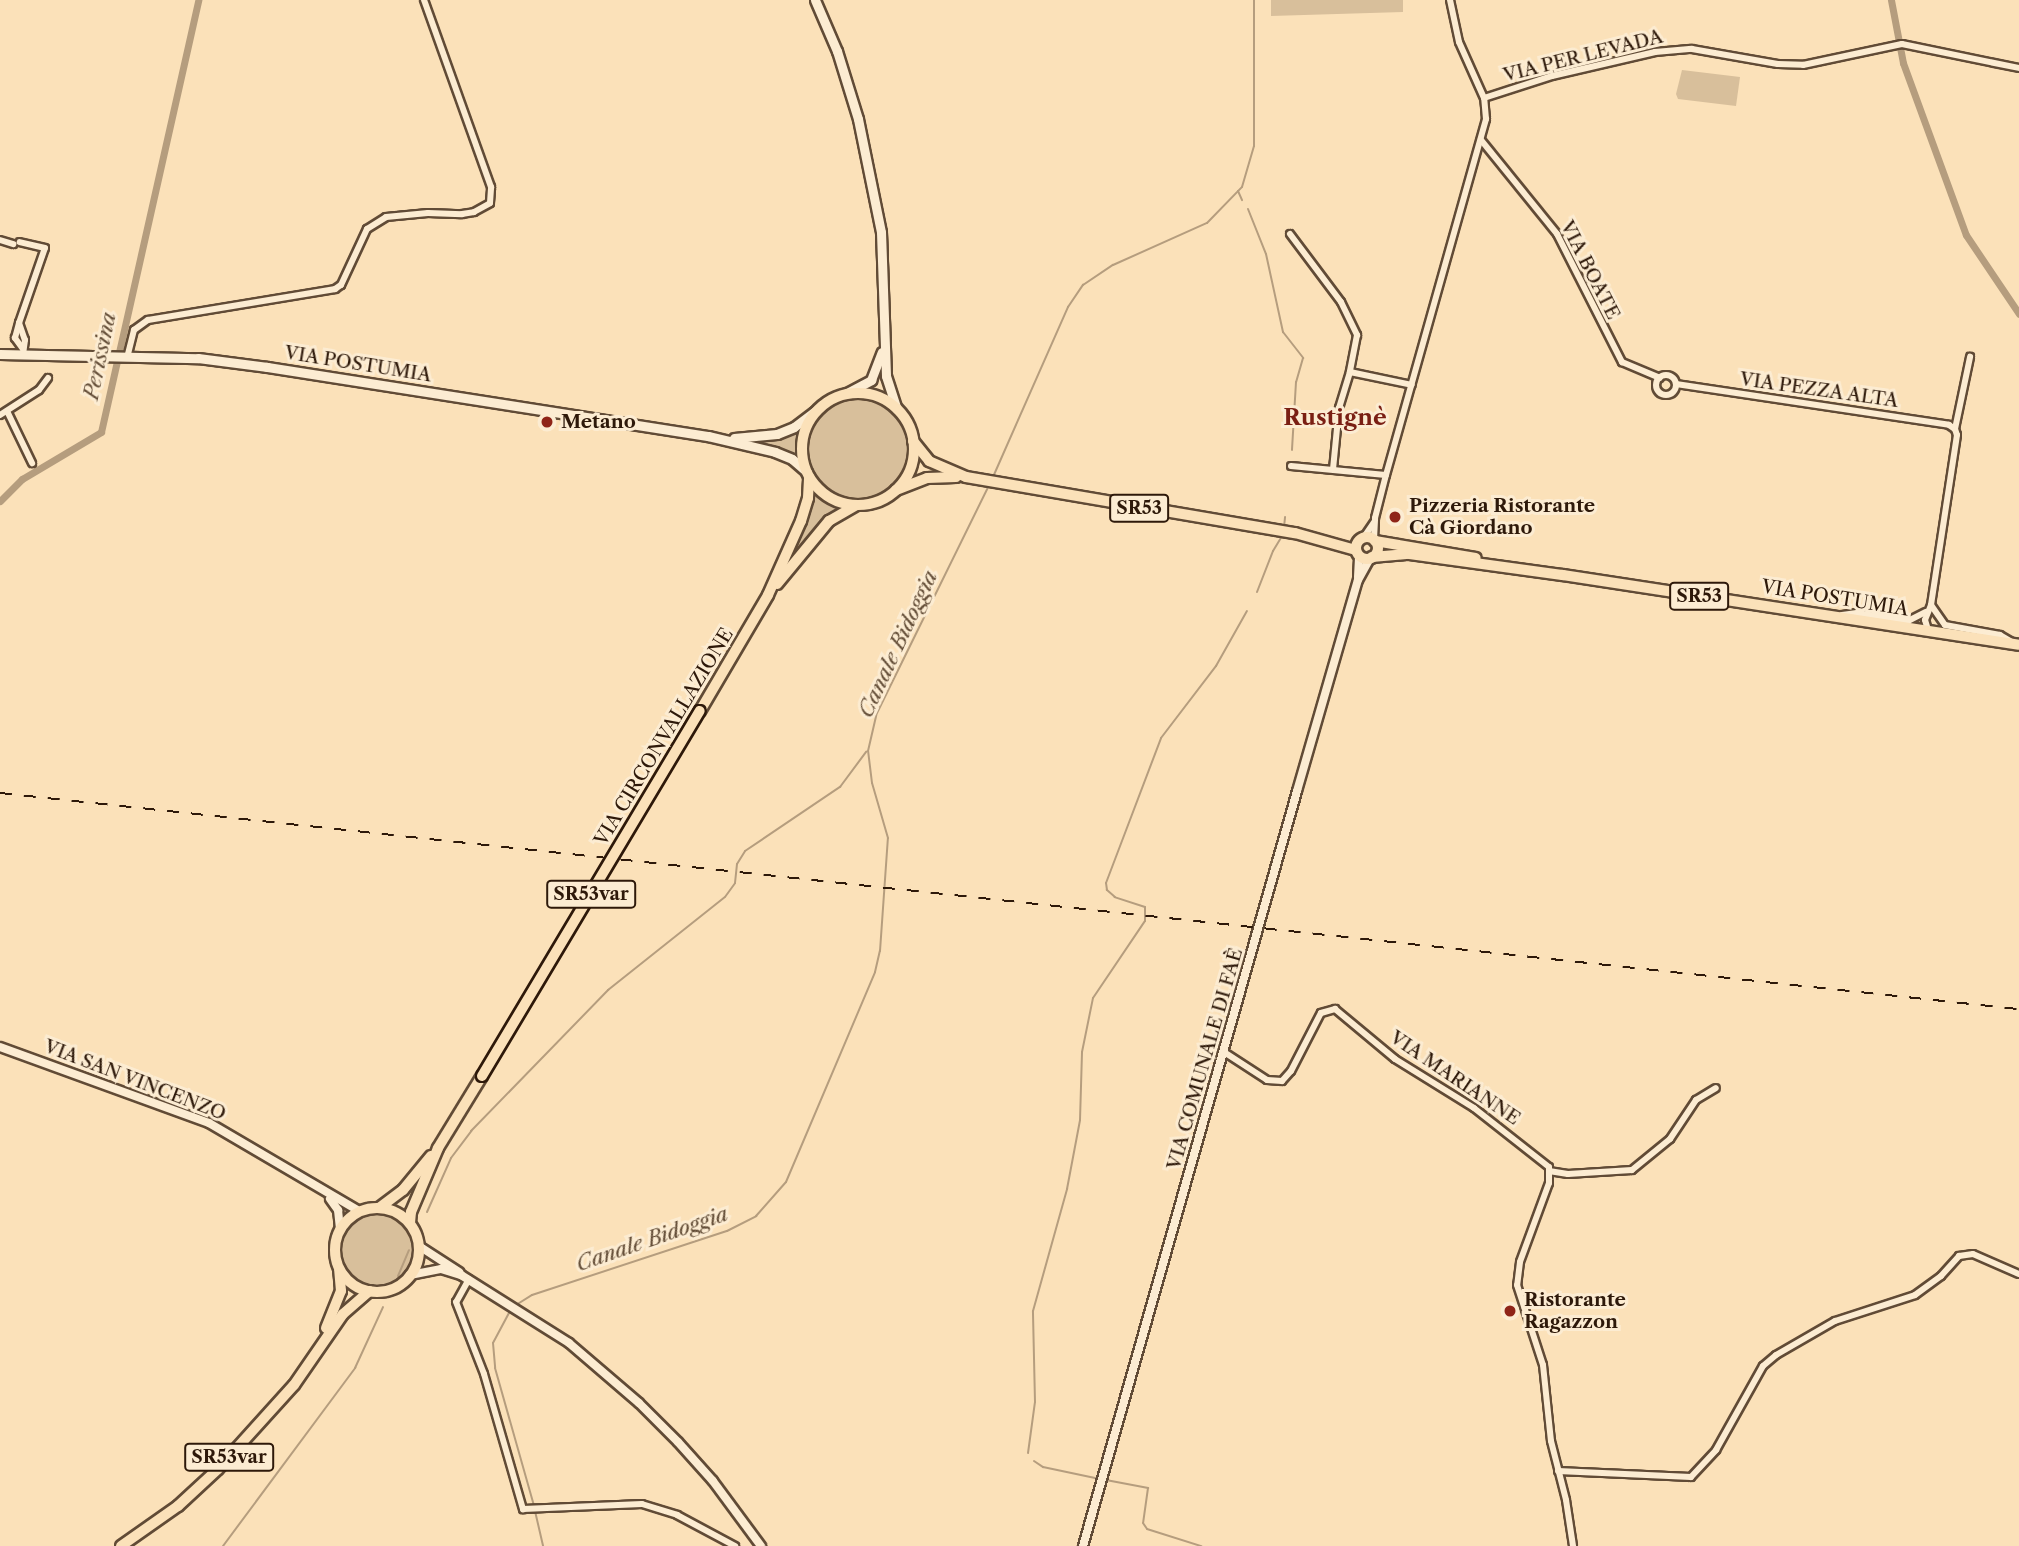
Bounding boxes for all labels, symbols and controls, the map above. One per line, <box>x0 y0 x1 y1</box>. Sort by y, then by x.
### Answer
street label: VIA PER LEVADA <box>1500 25 1666 87</box>
street label: VIA BOATE <box>1555 217 1625 323</box>
water label: Perissina <box>78 310 122 402</box>
street label: VIA POSTUMIA <box>283 341 433 387</box>
street label: VIA PEZZA ALTA <box>1737 367 1901 413</box>
district label: Rustignè <box>1283 403 1387 431</box>
place label: Metano <box>561 411 636 433</box>
marker: Metano <box>539 414 555 430</box>
road number: SR53 <box>1108 494 1170 522</box>
place label: Pizzeria Ristorante Cà Giordano <box>1409 495 1595 539</box>
marker: Pizzeria Ristorante Cà Giordano <box>1387 509 1403 525</box>
water label: Canale Bidoggia <box>853 567 943 721</box>
street label: VIA POSTUMIA <box>1760 575 1910 621</box>
road number: SR53 <box>1668 582 1730 610</box>
street label: VIA CIRCONVALLAZIONE <box>590 624 738 850</box>
road number: SR53var <box>546 880 636 908</box>
street label: VIA COMUNALE DI FAÈ <box>1162 945 1248 1173</box>
street label: VIA MARIANNE <box>1385 1026 1525 1130</box>
street label: VIA SAN VINCENZO <box>40 1035 230 1125</box>
water label: Canale Bidoggia <box>573 1201 731 1277</box>
place label: Ristorante Ragazzon <box>1524 1289 1626 1333</box>
marker: Ristorante Ragazzon <box>1502 1303 1518 1319</box>
road number: SR53var <box>184 1442 274 1472</box>

